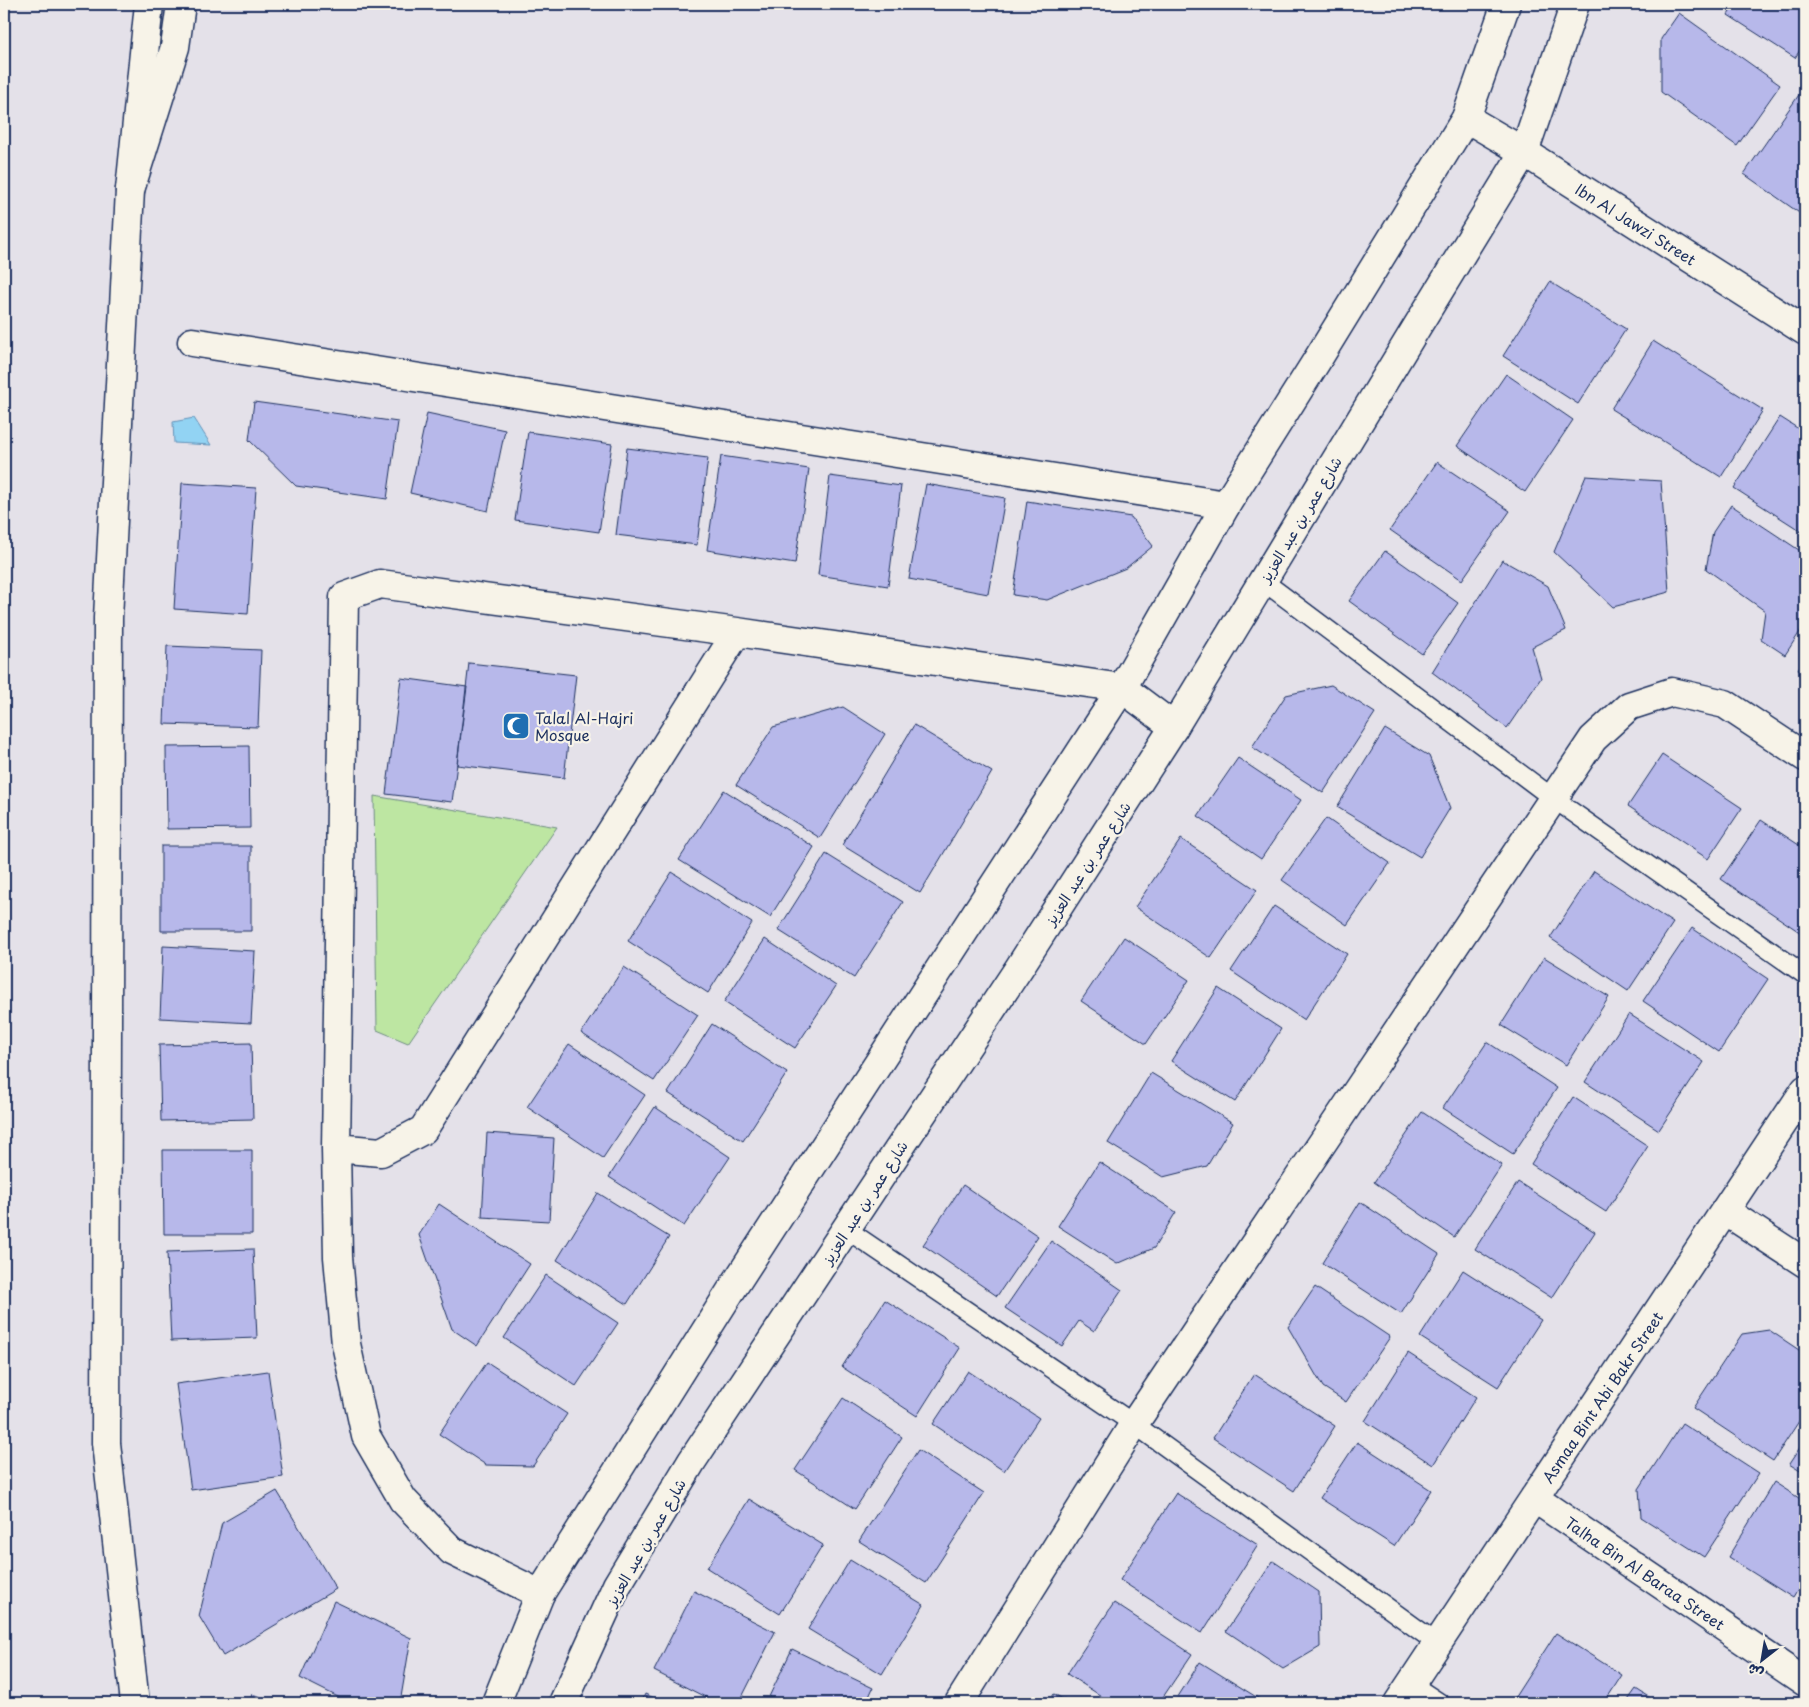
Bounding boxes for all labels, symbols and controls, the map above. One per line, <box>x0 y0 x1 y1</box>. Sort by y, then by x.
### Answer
street label: Ibn Al Jawzi Street <box>1571 178 1701 270</box>
street label: شارع عمر بن عبد العزيز <box>1252 451 1347 588</box>
place label: Talal Al-Hajri Mosque <box>535 706 634 746</box>
mosque icon: Talal Al-Hajri Mosque <box>501 711 531 741</box>
street label: شارع عمر بن عبد العزيز <box>1037 796 1136 931</box>
street label: شارع عمر بن عبد العزيز <box>814 1135 913 1270</box>
street label: Asmaa Bint Abi Bakr Street <box>1536 1307 1668 1487</box>
street label: شارع عمر بن عبد العزيز <box>598 1474 691 1612</box>
street label: Talha Bin Al Baraa Street <box>1560 1511 1730 1635</box>
north arrow <box>1736 1634 1786 1684</box>
text: ش <box>1743 1659 1767 1685</box>

